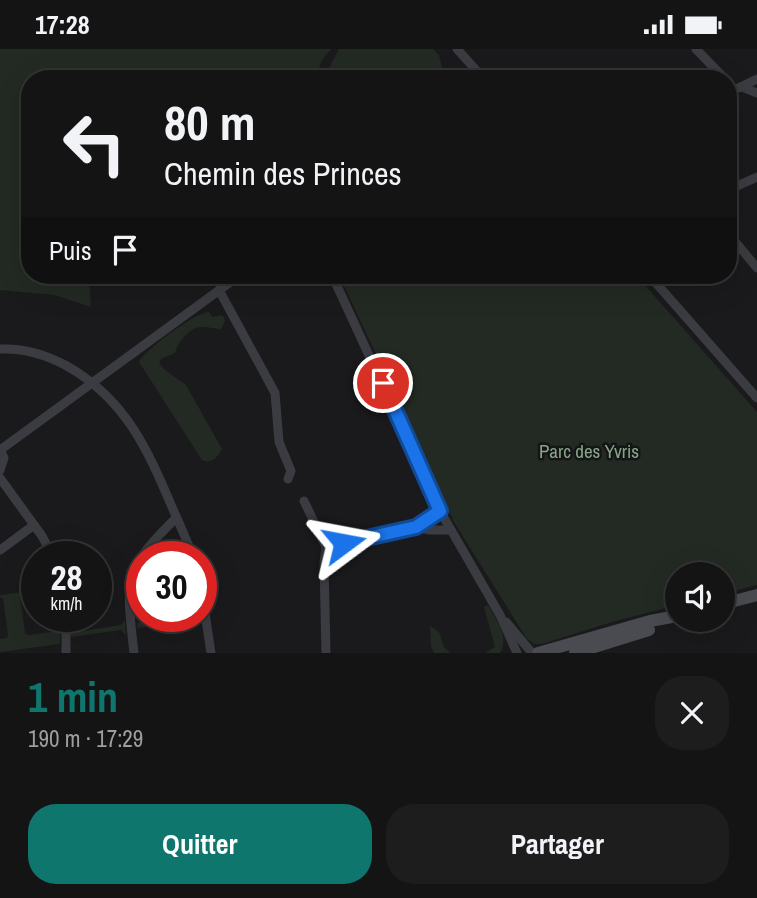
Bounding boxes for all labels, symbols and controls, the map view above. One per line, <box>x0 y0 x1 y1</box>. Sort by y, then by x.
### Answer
text: 17:28 <box>35 7 90 42</box>
text: 80 m <box>164 89 256 155</box>
icon: left <box>49 98 140 189</box>
text: Chemin des Princes <box>164 152 402 195</box>
icon: arrive <box>106 231 144 269</box>
text: Puis <box>49 233 92 268</box>
pin <box>353 353 413 413</box>
icon: arrive <box>364 364 402 402</box>
park label: Parc des Yvris <box>539 438 639 464</box>
position arrow <box>307 506 381 580</box>
speed limit sign: 30 <box>126 541 217 632</box>
text: 28 <box>51 554 82 601</box>
map controls <box>665 562 735 632</box>
button: sound <box>665 562 735 632</box>
text: km/h <box>51 591 83 616</box>
text: 1 min <box>28 669 118 725</box>
button: close <box>655 676 729 750</box>
text: 190 m · 17:29 <box>28 723 143 754</box>
button: Quitter <box>28 804 372 884</box>
button: Partager <box>386 804 729 884</box>

